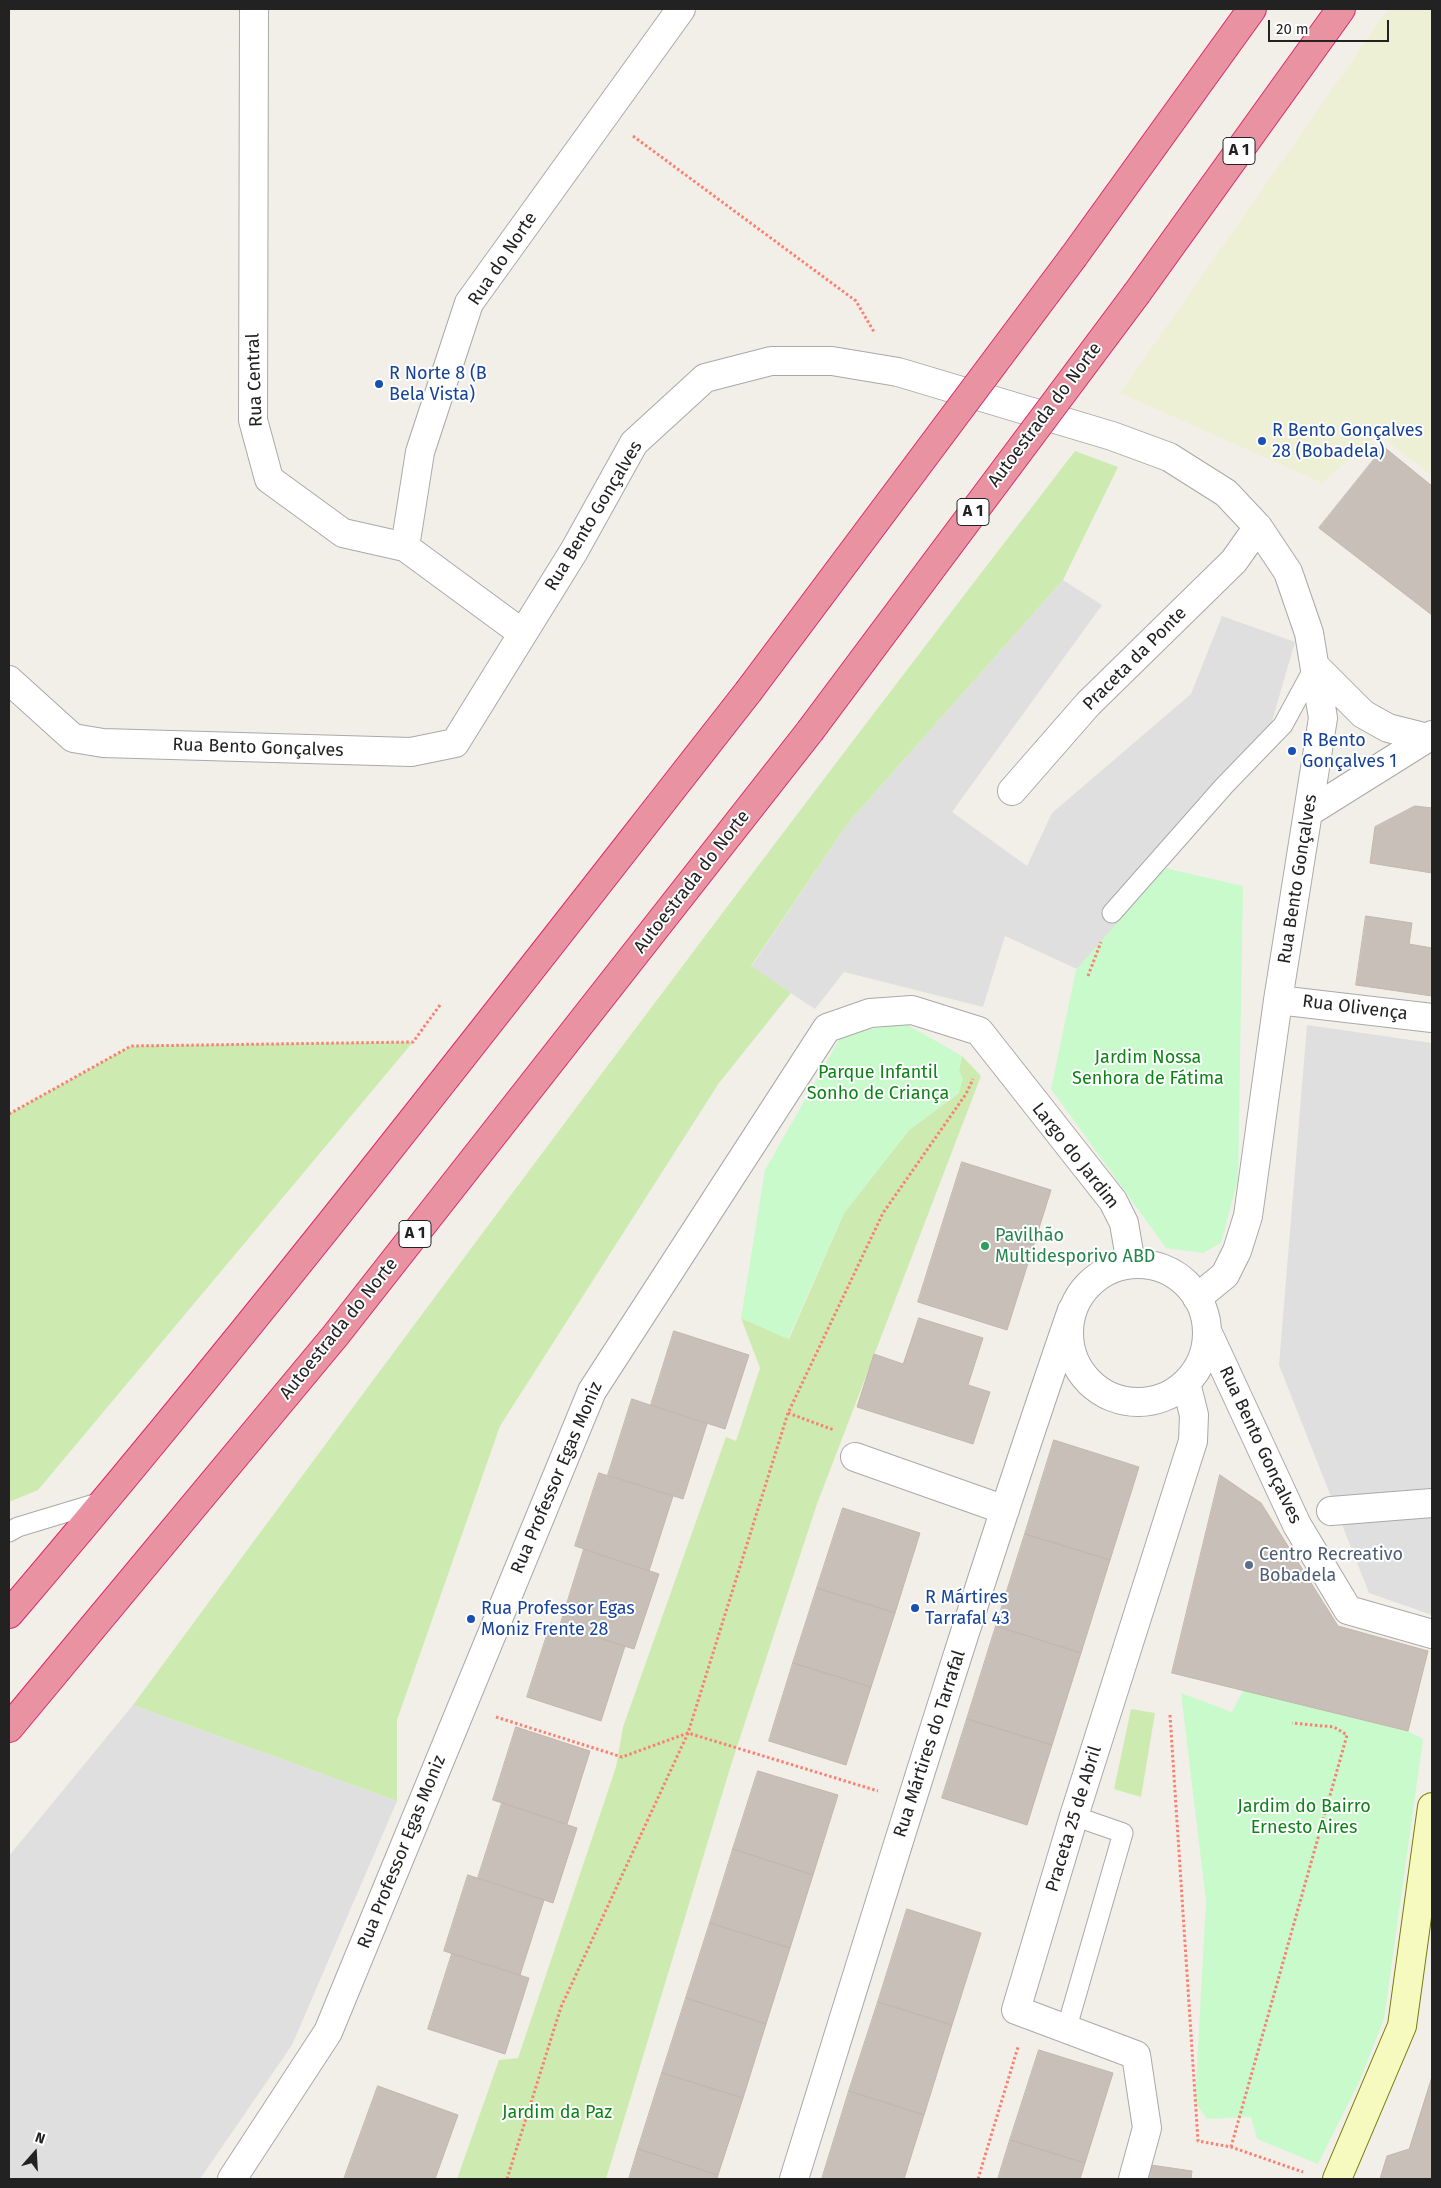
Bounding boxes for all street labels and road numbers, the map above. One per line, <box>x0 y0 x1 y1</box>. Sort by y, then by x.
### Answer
road number: A 1 <box>1223 138 1255 164</box>
street label: Rua do Norte <box>464 208 542 310</box>
street label: Rua Central <box>243 333 267 427</box>
street label: Autoestrada do Norte <box>984 338 1106 492</box>
street label: Rua Bento Gonçalves <box>541 437 647 595</box>
road number: A 1 <box>957 498 989 526</box>
street label: Praceta da Ponte <box>1079 603 1191 715</box>
street label: Rua Bento Gonçalves <box>172 734 344 762</box>
street label: Rua Bento Gonçalves <box>1274 793 1322 965</box>
street label: Autoestrada do Norte <box>629 806 755 958</box>
street label: Rua Olivença <box>1301 991 1409 1025</box>
street label: Largo do Jardim <box>1027 1099 1123 1213</box>
road number: A 1 <box>399 1220 431 1248</box>
street label: Autoestrada do Norte <box>275 1254 403 1404</box>
street label: Rua Bento Gonçalves <box>1214 1363 1306 1527</box>
street label: Rua Professor Egas Moniz <box>507 1379 607 1577</box>
street label: Rua Mártires do Tarrafal <box>890 1648 970 1840</box>
street label: Praceta 25 de Abril <box>1042 1743 1106 1895</box>
street label: Rua Professor Egas Moniz <box>353 1752 451 1952</box>

